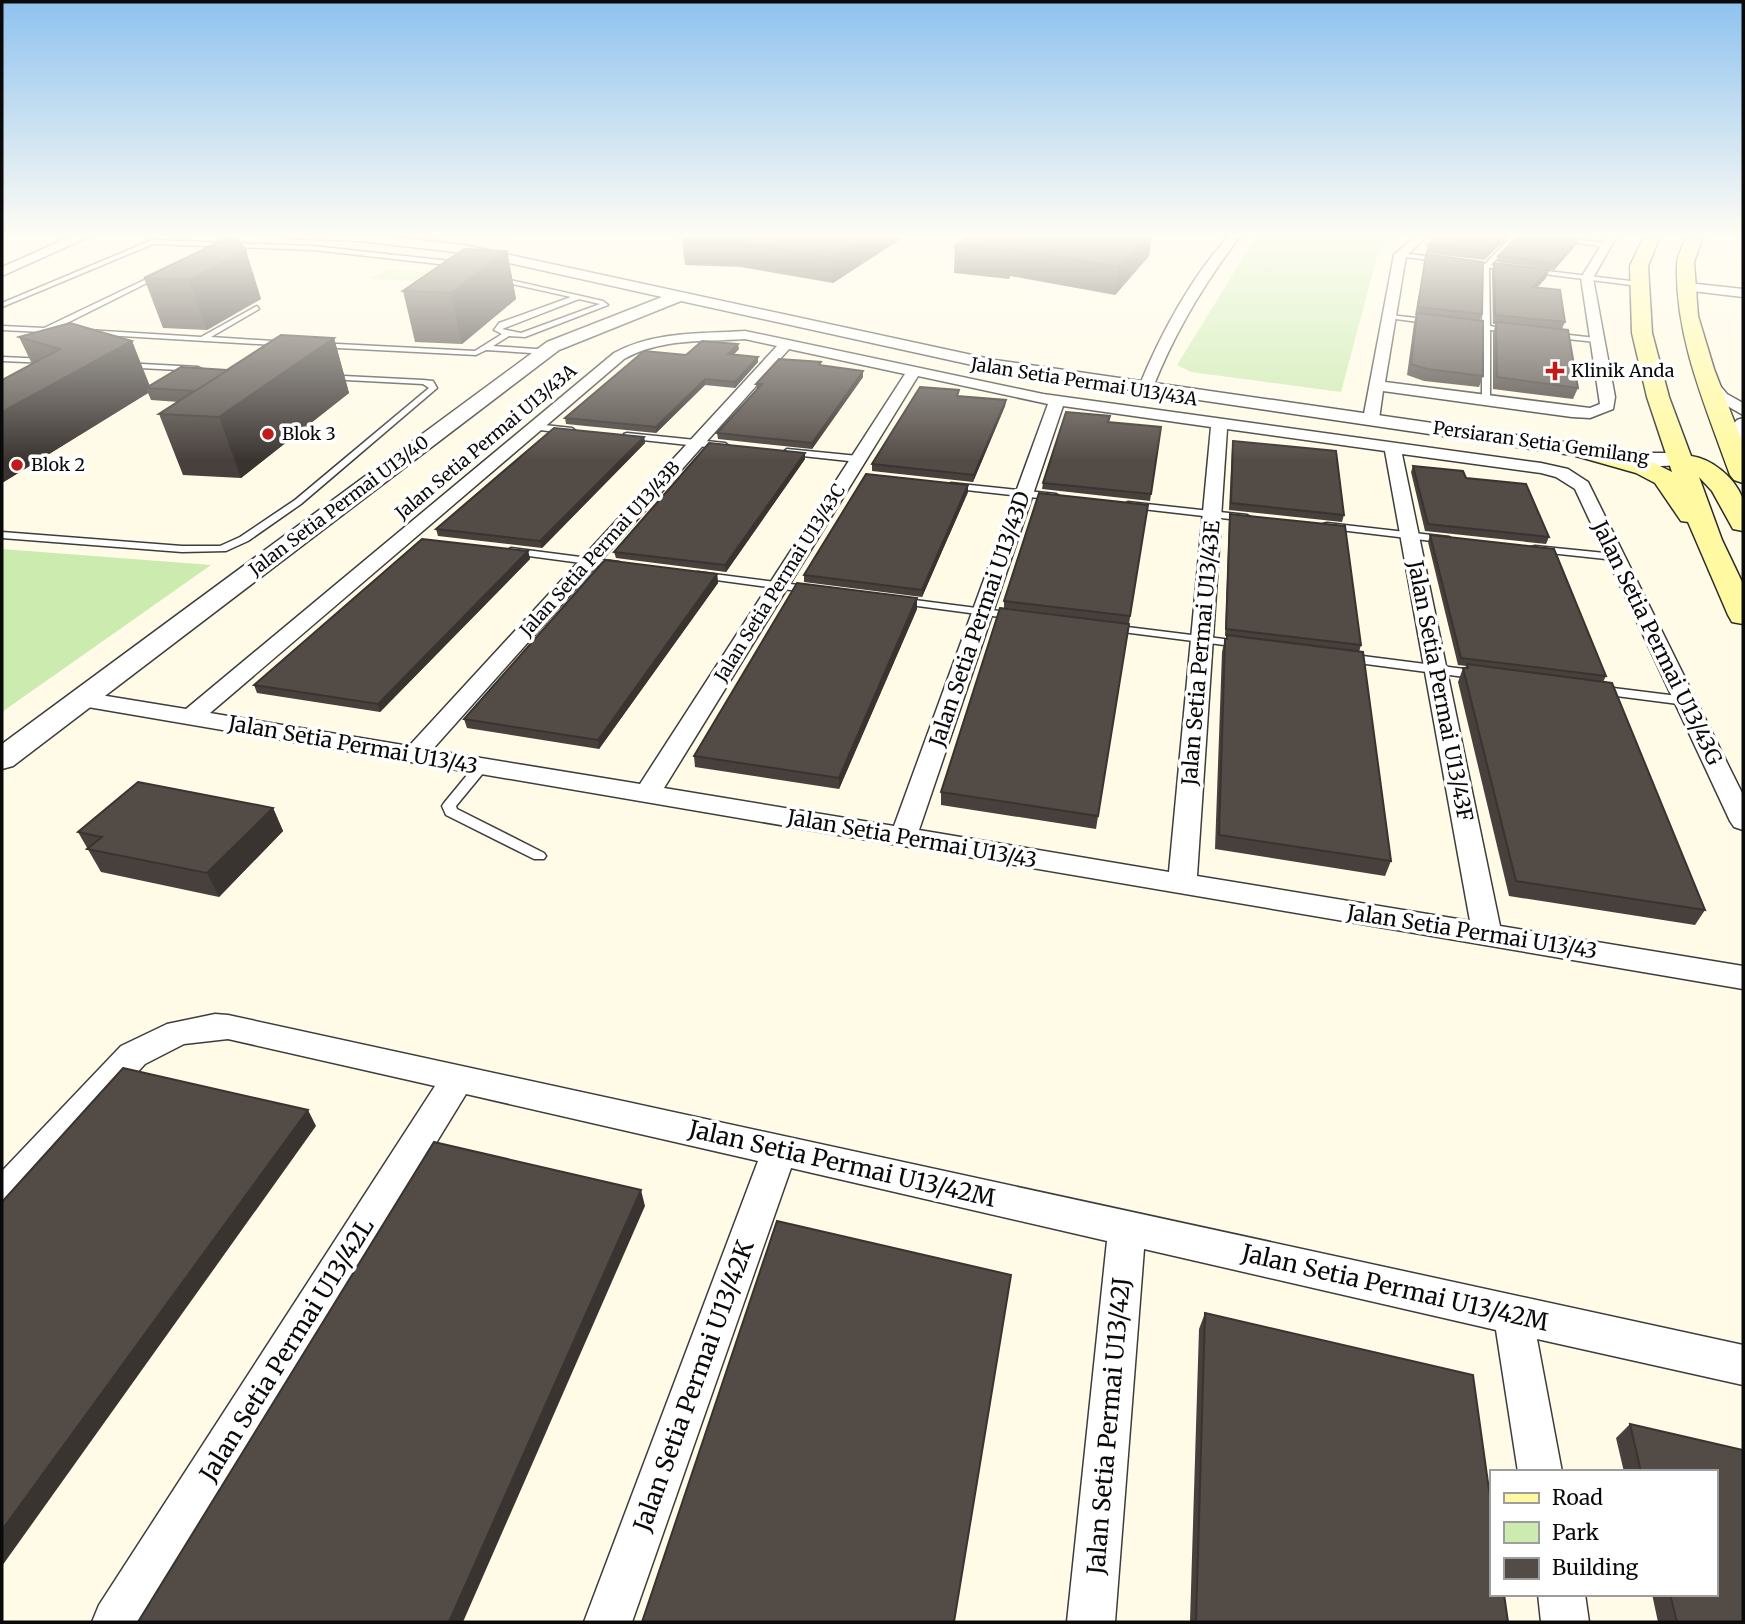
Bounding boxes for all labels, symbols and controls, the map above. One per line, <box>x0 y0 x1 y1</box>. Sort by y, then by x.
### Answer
street label: Jalan Setia Permai U13/43A <box>968 352 1199 411</box>
street label: Jalan Setia Permai U13/43A <box>390 359 581 525</box>
place label: Klinik Anda <box>1571 359 1675 382</box>
marker: Klinik Anda <box>1545 361 1565 381</box>
street label: Persiaran Setia Gemilang <box>1432 416 1651 469</box>
place label: Blok 3 <box>282 422 336 445</box>
marker: Blok 3 <box>260 426 276 442</box>
street label: Jalan Setia Permai U13/40 <box>243 430 433 581</box>
place label: Blok 2 <box>31 453 85 476</box>
street label: Jalan Setia Permai U13/43B <box>514 456 685 642</box>
marker: Blok 2 <box>9 457 25 473</box>
street label: Jalan Setia Permai U13/43C <box>709 479 850 687</box>
street label: Jalan Setia Permai U13/43D <box>923 488 1036 751</box>
street label: Jalan Setia Permai U13/43G <box>1586 515 1728 769</box>
street label: Jalan Setia Permai U13/43E <box>1175 519 1226 787</box>
street label: Jalan Setia Permai U13/43F <box>1402 557 1479 824</box>
street label: Jalan Setia Permai U13/43 <box>225 709 480 780</box>
street label: Jalan Setia Permai U13/43 <box>784 803 1039 874</box>
street label: Jalan Setia Permai U13/43 <box>1344 898 1599 965</box>
street label: Jalan Setia Permai U13/42M <box>685 1113 999 1214</box>
street label: Jalan Setia Permai U13/42L <box>192 1212 381 1488</box>
street label: Jalan Setia Permai U13/42K <box>626 1235 761 1537</box>
street label: Jalan Setia Permai U13/42M <box>1238 1237 1552 1338</box>
street label: Jalan Setia Permai U13/42J <box>1080 1276 1137 1577</box>
legend <box>1490 1470 1717 1596</box>
text: Road <box>1552 1484 1603 1511</box>
text: Park <box>1552 1519 1599 1546</box>
text: Building <box>1552 1554 1639 1581</box>

